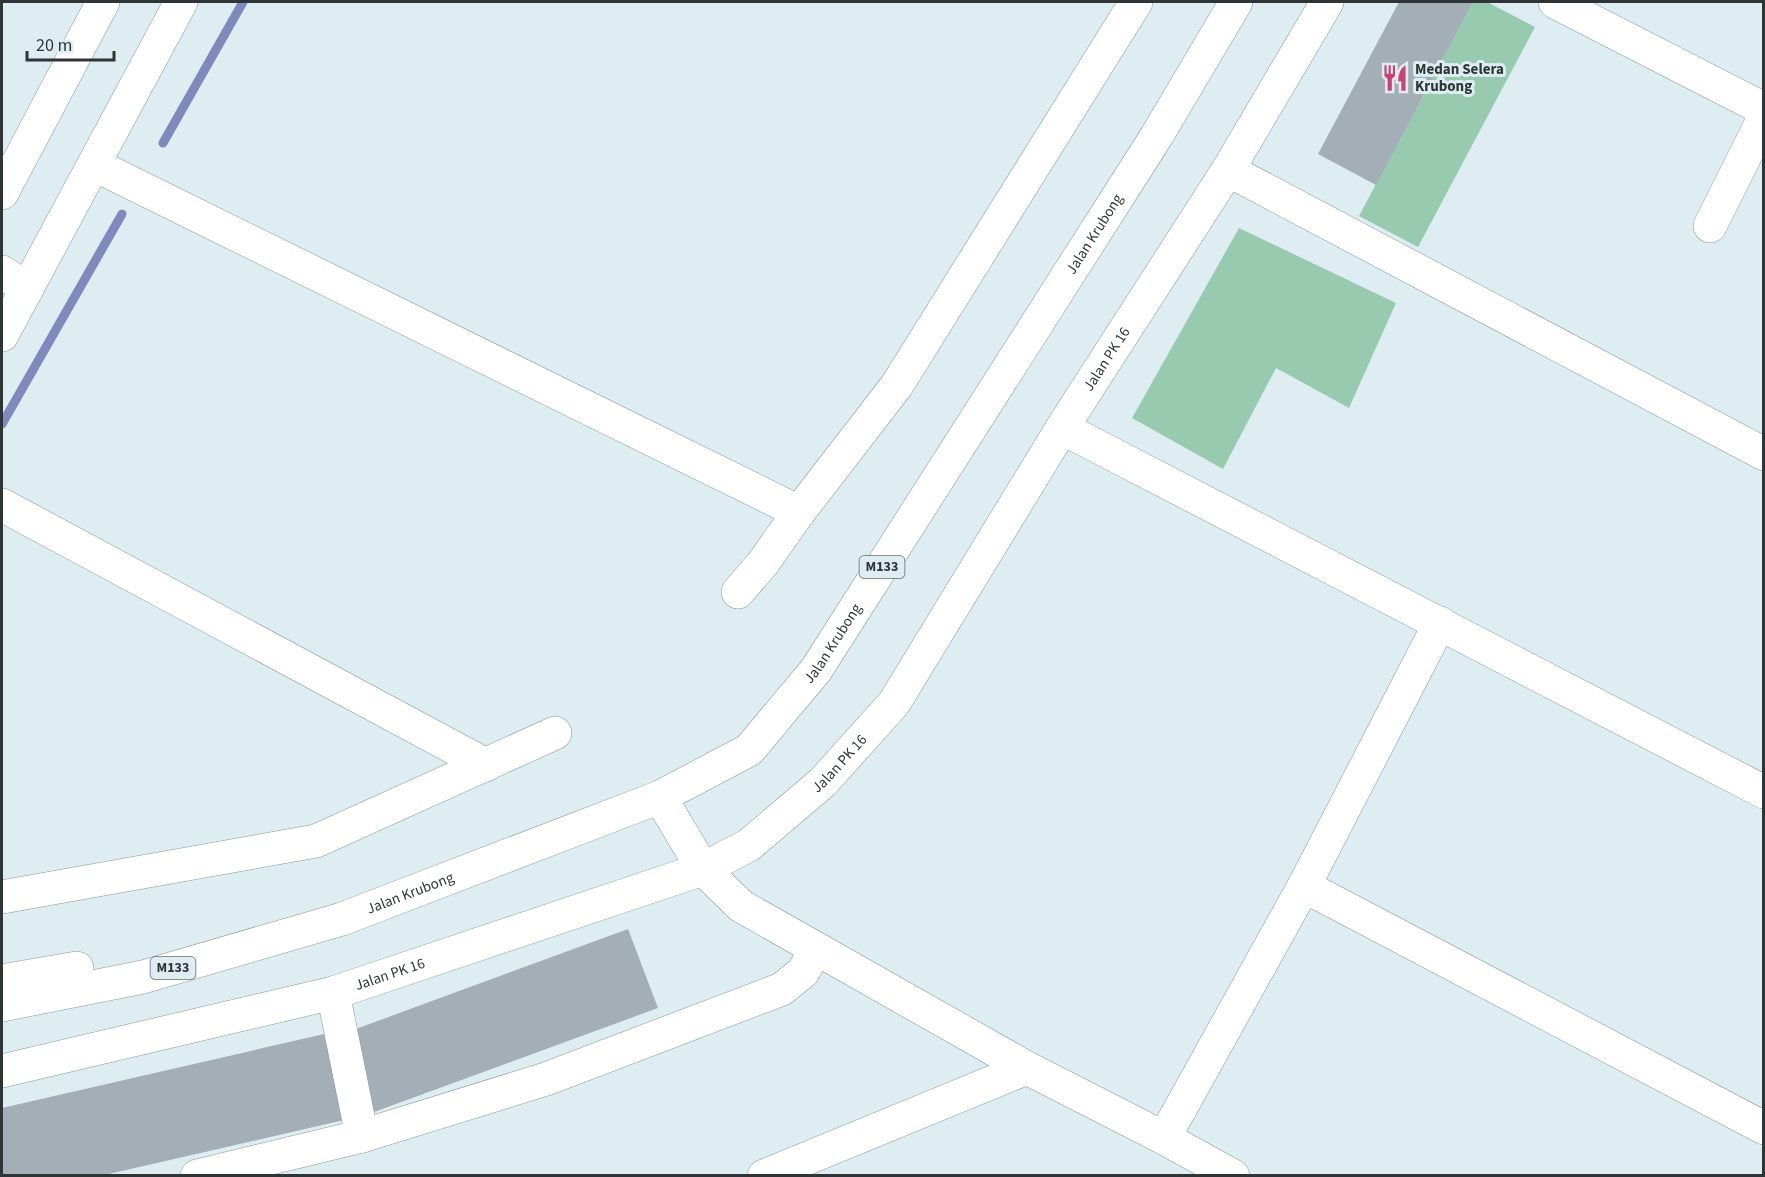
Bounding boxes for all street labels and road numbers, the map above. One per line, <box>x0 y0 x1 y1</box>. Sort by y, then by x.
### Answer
street label: Jalan Krubong <box>1061 189 1128 278</box>
street label: Jalan PK 16 <box>1078 323 1135 395</box>
road number: M133 <box>860 556 904 578</box>
street label: Jalan Krubong <box>799 599 867 688</box>
street label: Jalan PK 16 <box>807 730 872 798</box>
street label: Jalan Krubong <box>364 866 457 919</box>
street label: Jalan PK 16 <box>352 952 428 995</box>
road number: M133 <box>150 957 195 979</box>

